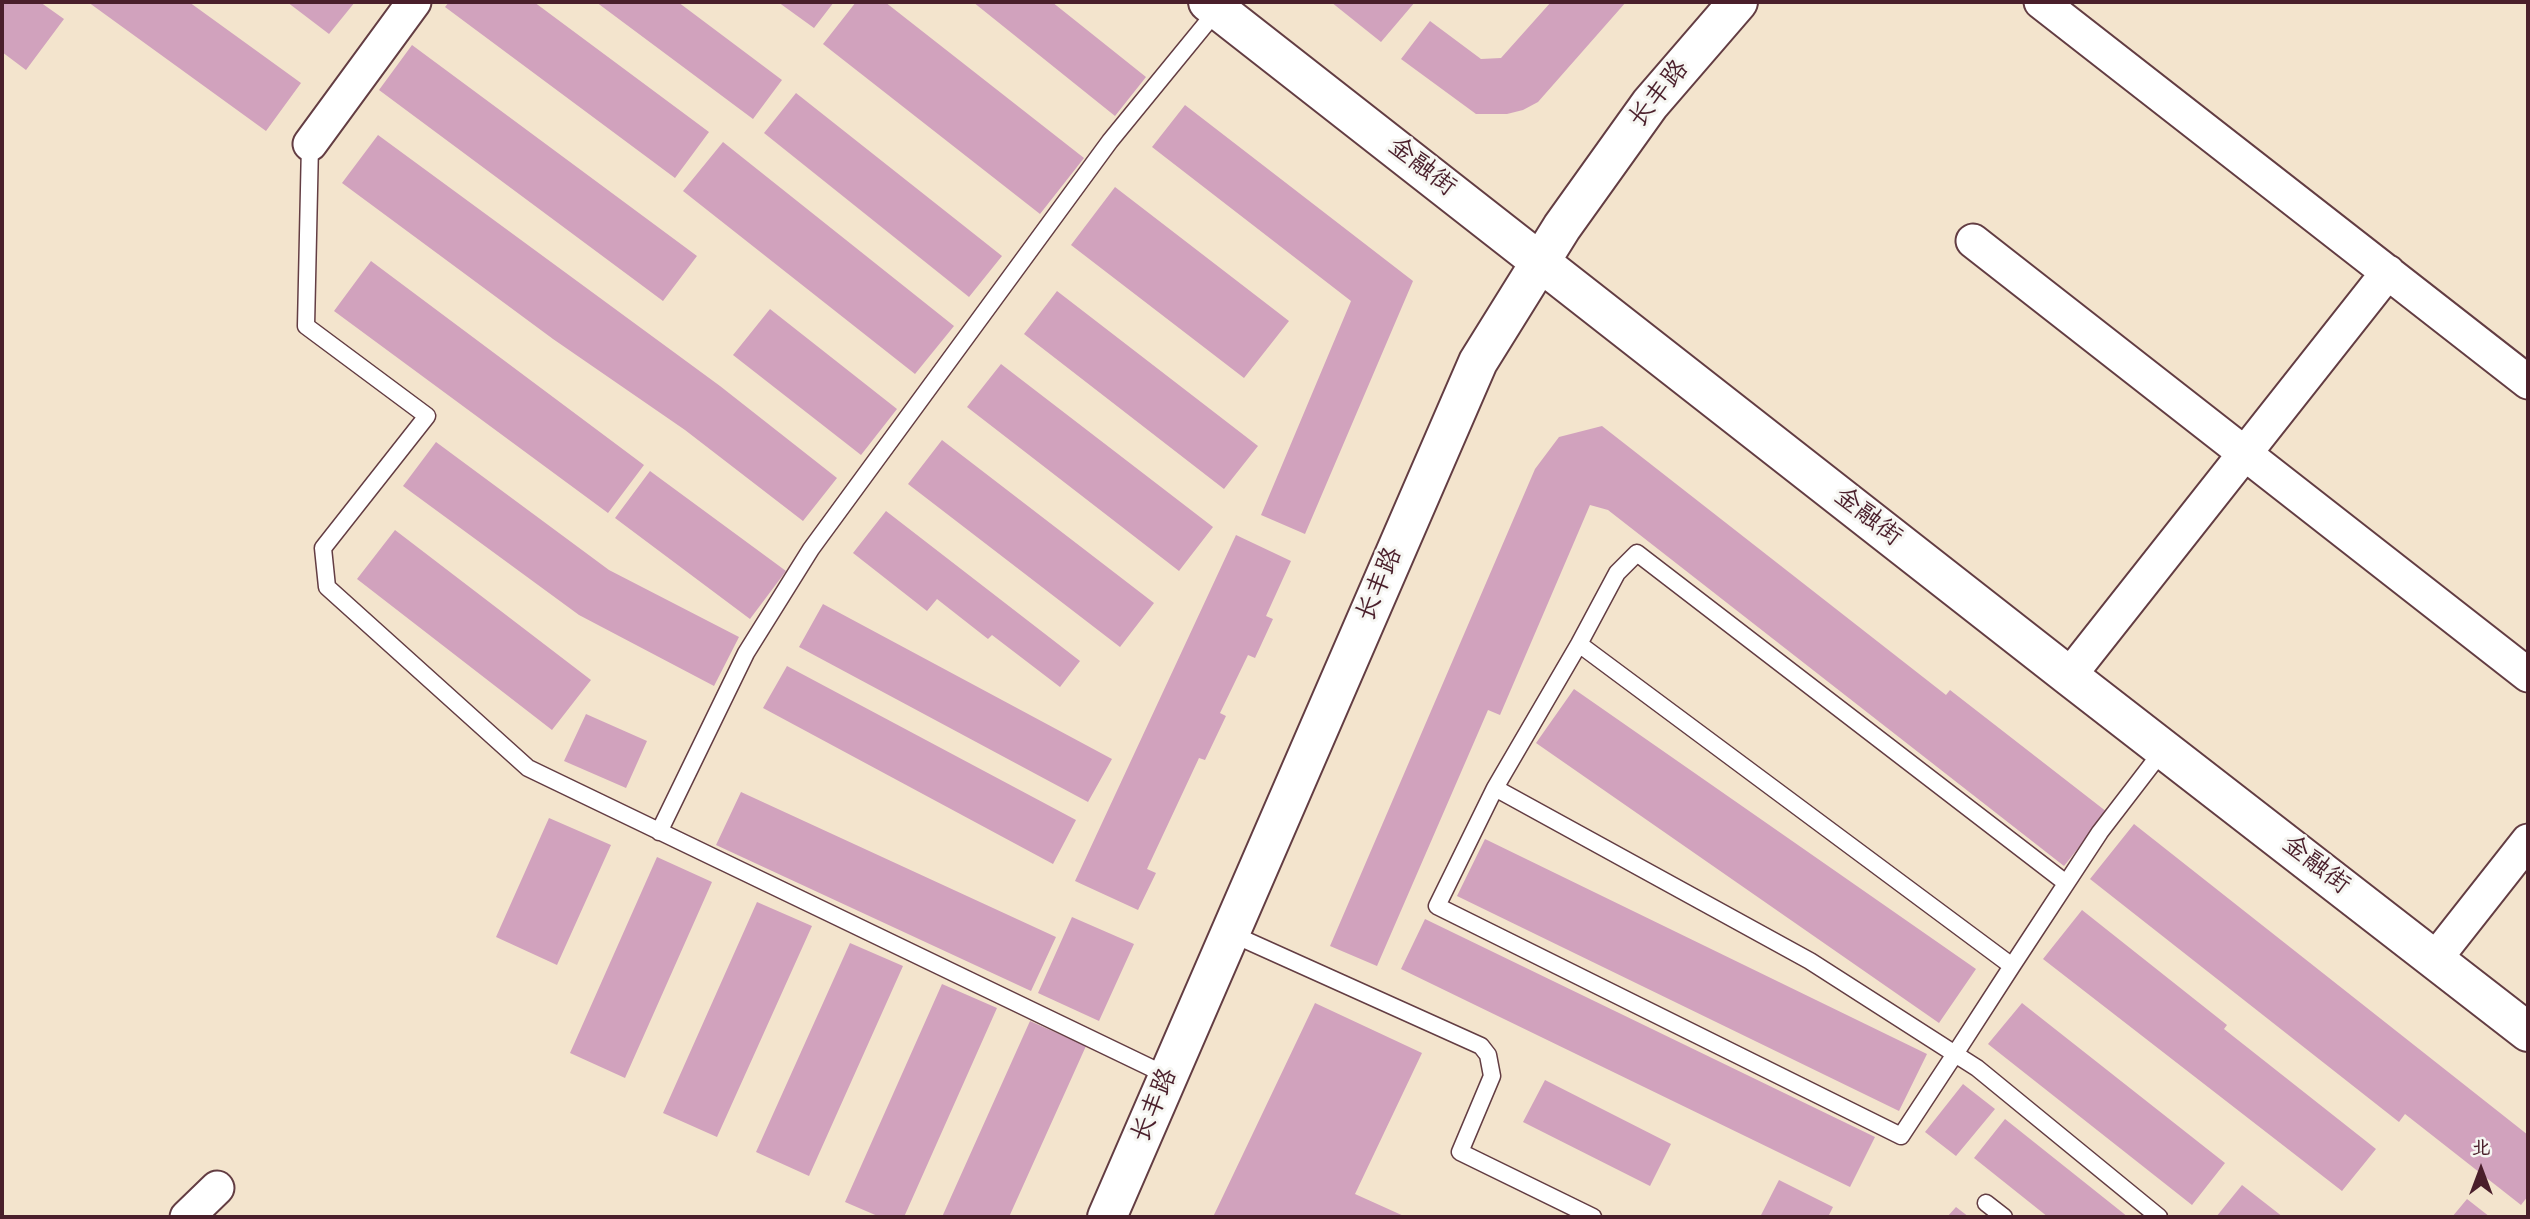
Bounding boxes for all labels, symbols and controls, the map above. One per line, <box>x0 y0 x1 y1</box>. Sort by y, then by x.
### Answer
street label: 长丰路 <box>1623 55 1697 135</box>
street label: 金融街 <box>1381 132 1461 204</box>
street label: 金融街 <box>1827 482 1907 554</box>
street label: 长丰路 <box>1351 543 1411 627</box>
street label: 金融街 <box>2275 830 2355 902</box>
street label: 长丰路 <box>1126 1064 1186 1148</box>
north arrow <box>2446 1135 2516 1205</box>
text: 北 <box>2471 1135 2491 1162</box>

